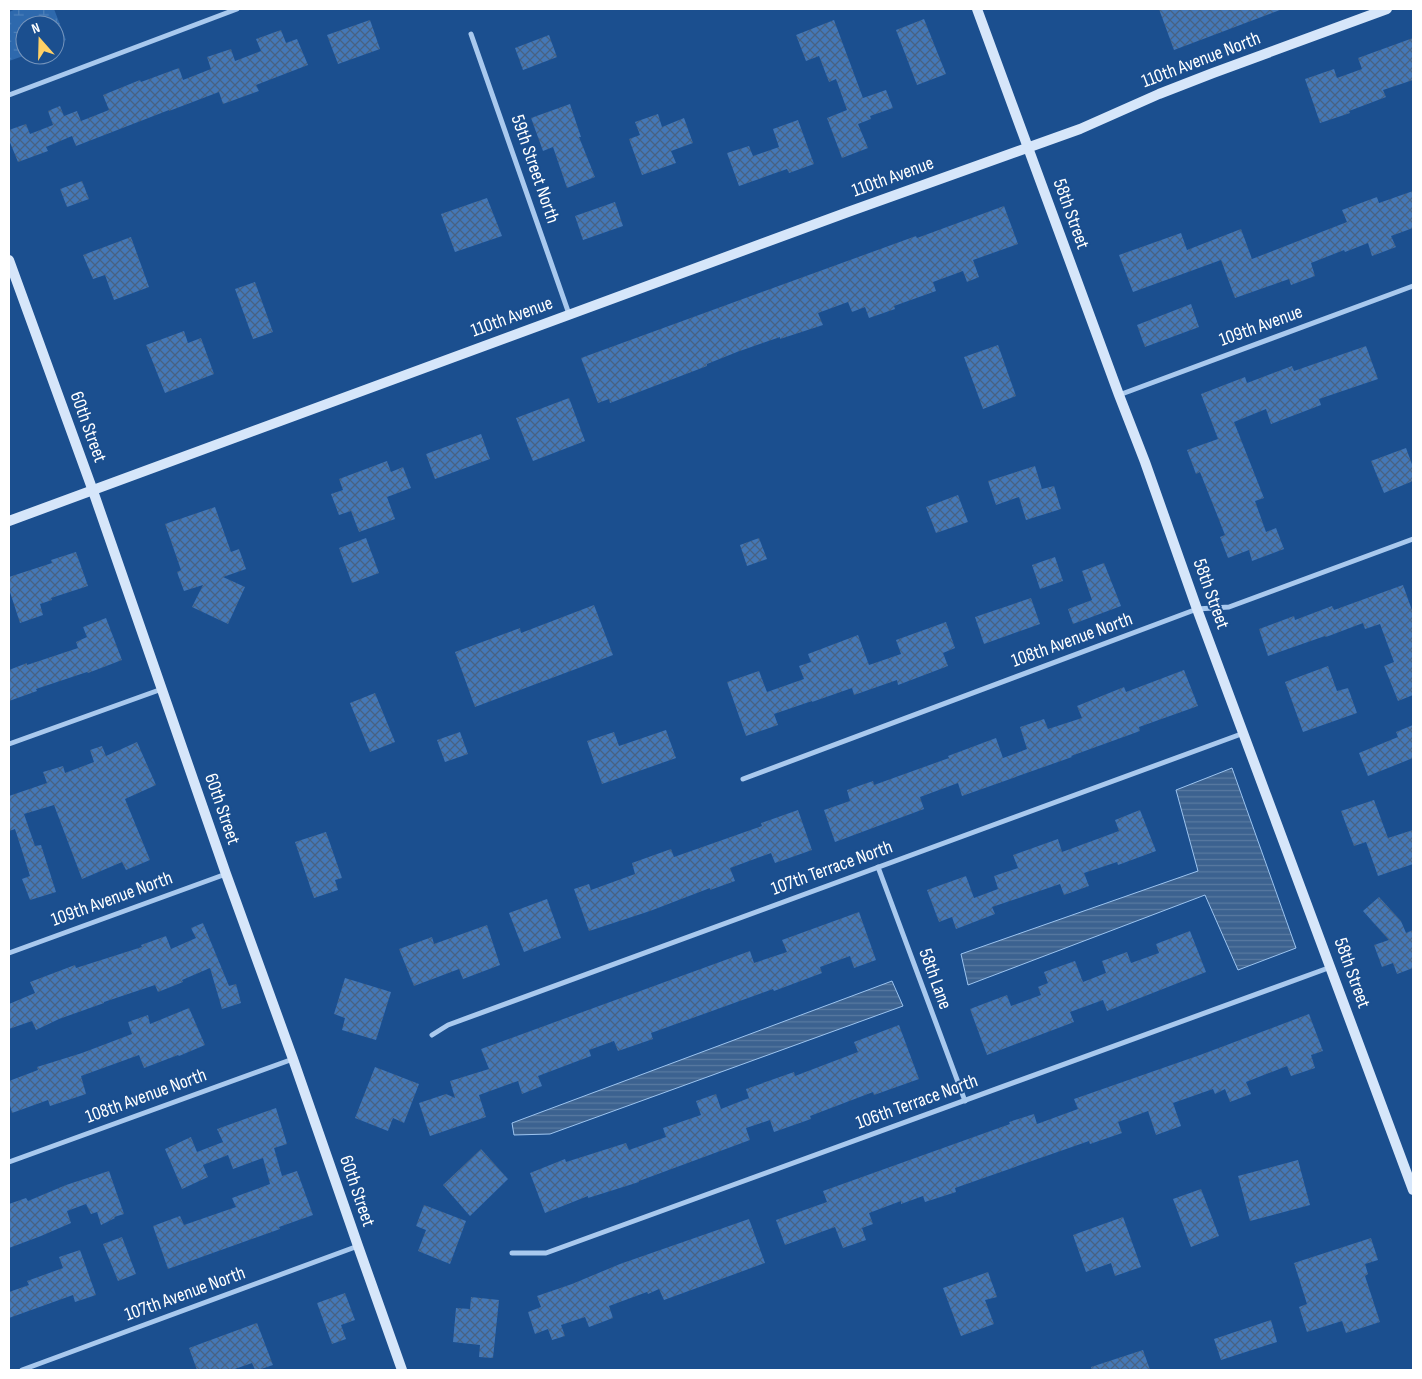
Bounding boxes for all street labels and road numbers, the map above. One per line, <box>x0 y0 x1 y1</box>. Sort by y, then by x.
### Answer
street label: 110th Avenue North <box>1138 27 1264 93</box>
street label: 59th Street North <box>506 112 564 226</box>
street label: 110th Avenue <box>849 152 937 202</box>
street label: 58th Street <box>1048 176 1094 252</box>
street label: 110th Avenue <box>468 292 556 342</box>
street label: 109th Avenue <box>1216 300 1306 352</box>
street label: 60th Street <box>65 388 112 466</box>
street label: 58th Street <box>1188 556 1234 632</box>
street label: 108th Avenue North <box>1008 607 1136 673</box>
street label: 60th Street <box>199 770 245 848</box>
street label: 107th Terrace North <box>768 835 896 901</box>
street label: 109th Avenue North <box>48 866 176 932</box>
street label: 58th Street <box>1329 935 1375 1011</box>
street label: 58th Lane <box>913 945 957 1013</box>
street label: 108th Avenue North <box>82 1063 210 1129</box>
street label: 106th Terrace North <box>853 1069 981 1135</box>
street label: 60th Street <box>334 1152 380 1230</box>
street label: 107th Avenue North <box>122 1262 248 1326</box>

